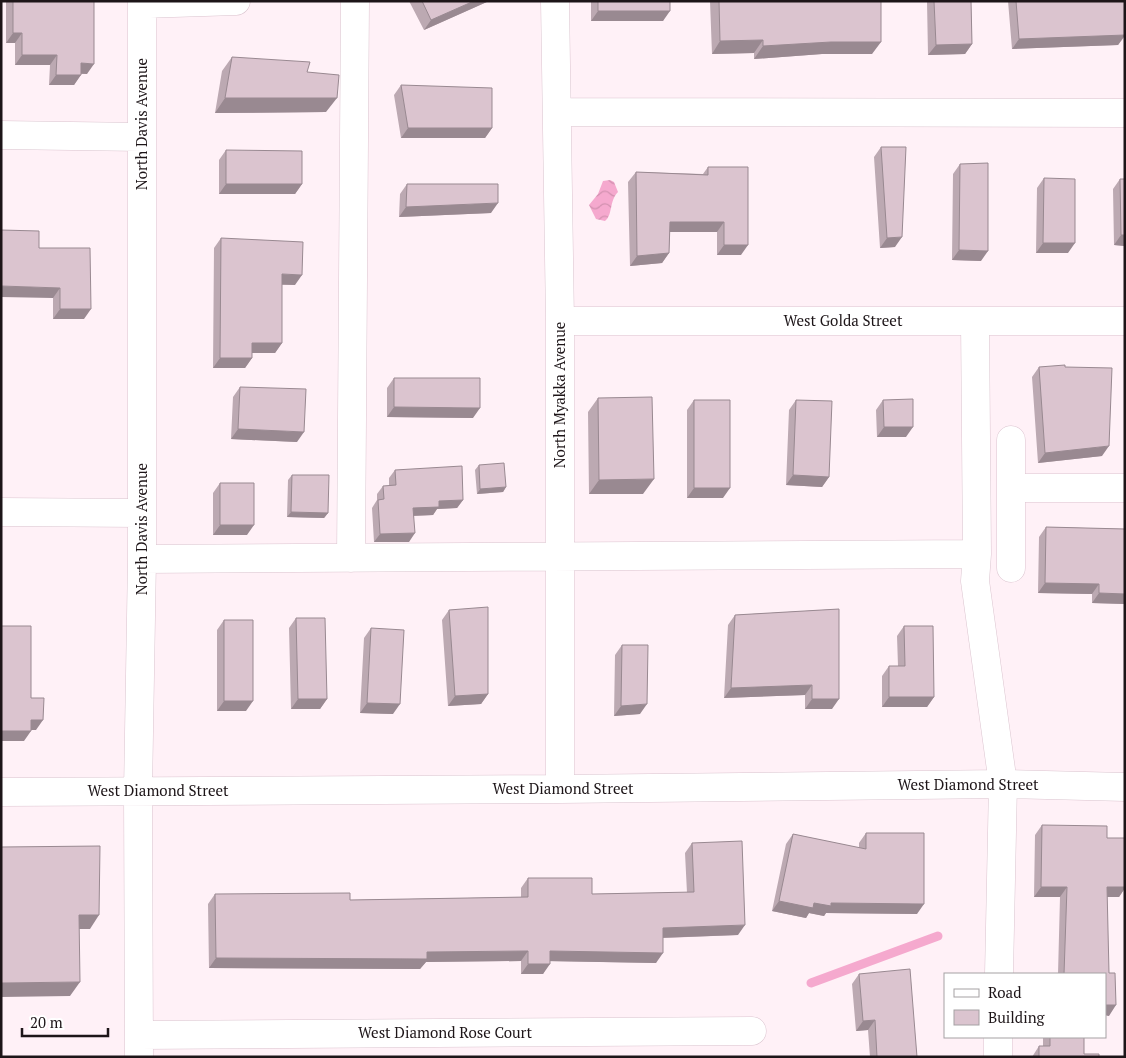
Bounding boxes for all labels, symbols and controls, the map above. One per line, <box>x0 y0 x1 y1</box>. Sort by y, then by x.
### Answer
street label: North Davis Avenue <box>131 58 151 190</box>
street label: West Golda Street <box>784 310 903 330</box>
street label: North Myakka Avenue <box>549 322 569 468</box>
street label: North Davis Avenue <box>131 463 151 595</box>
street label: West Diamond Street <box>897 774 1039 794</box>
street label: West Diamond Street <box>492 778 634 798</box>
street label: West Diamond Street <box>87 780 229 800</box>
legend <box>944 973 1106 1038</box>
text: Road <box>988 982 1021 1002</box>
scale bar <box>22 1006 109 1038</box>
text: Building <box>988 1007 1046 1027</box>
text: 20 m <box>30 1012 63 1032</box>
street label: West Diamond Rose Court <box>358 1022 532 1042</box>

